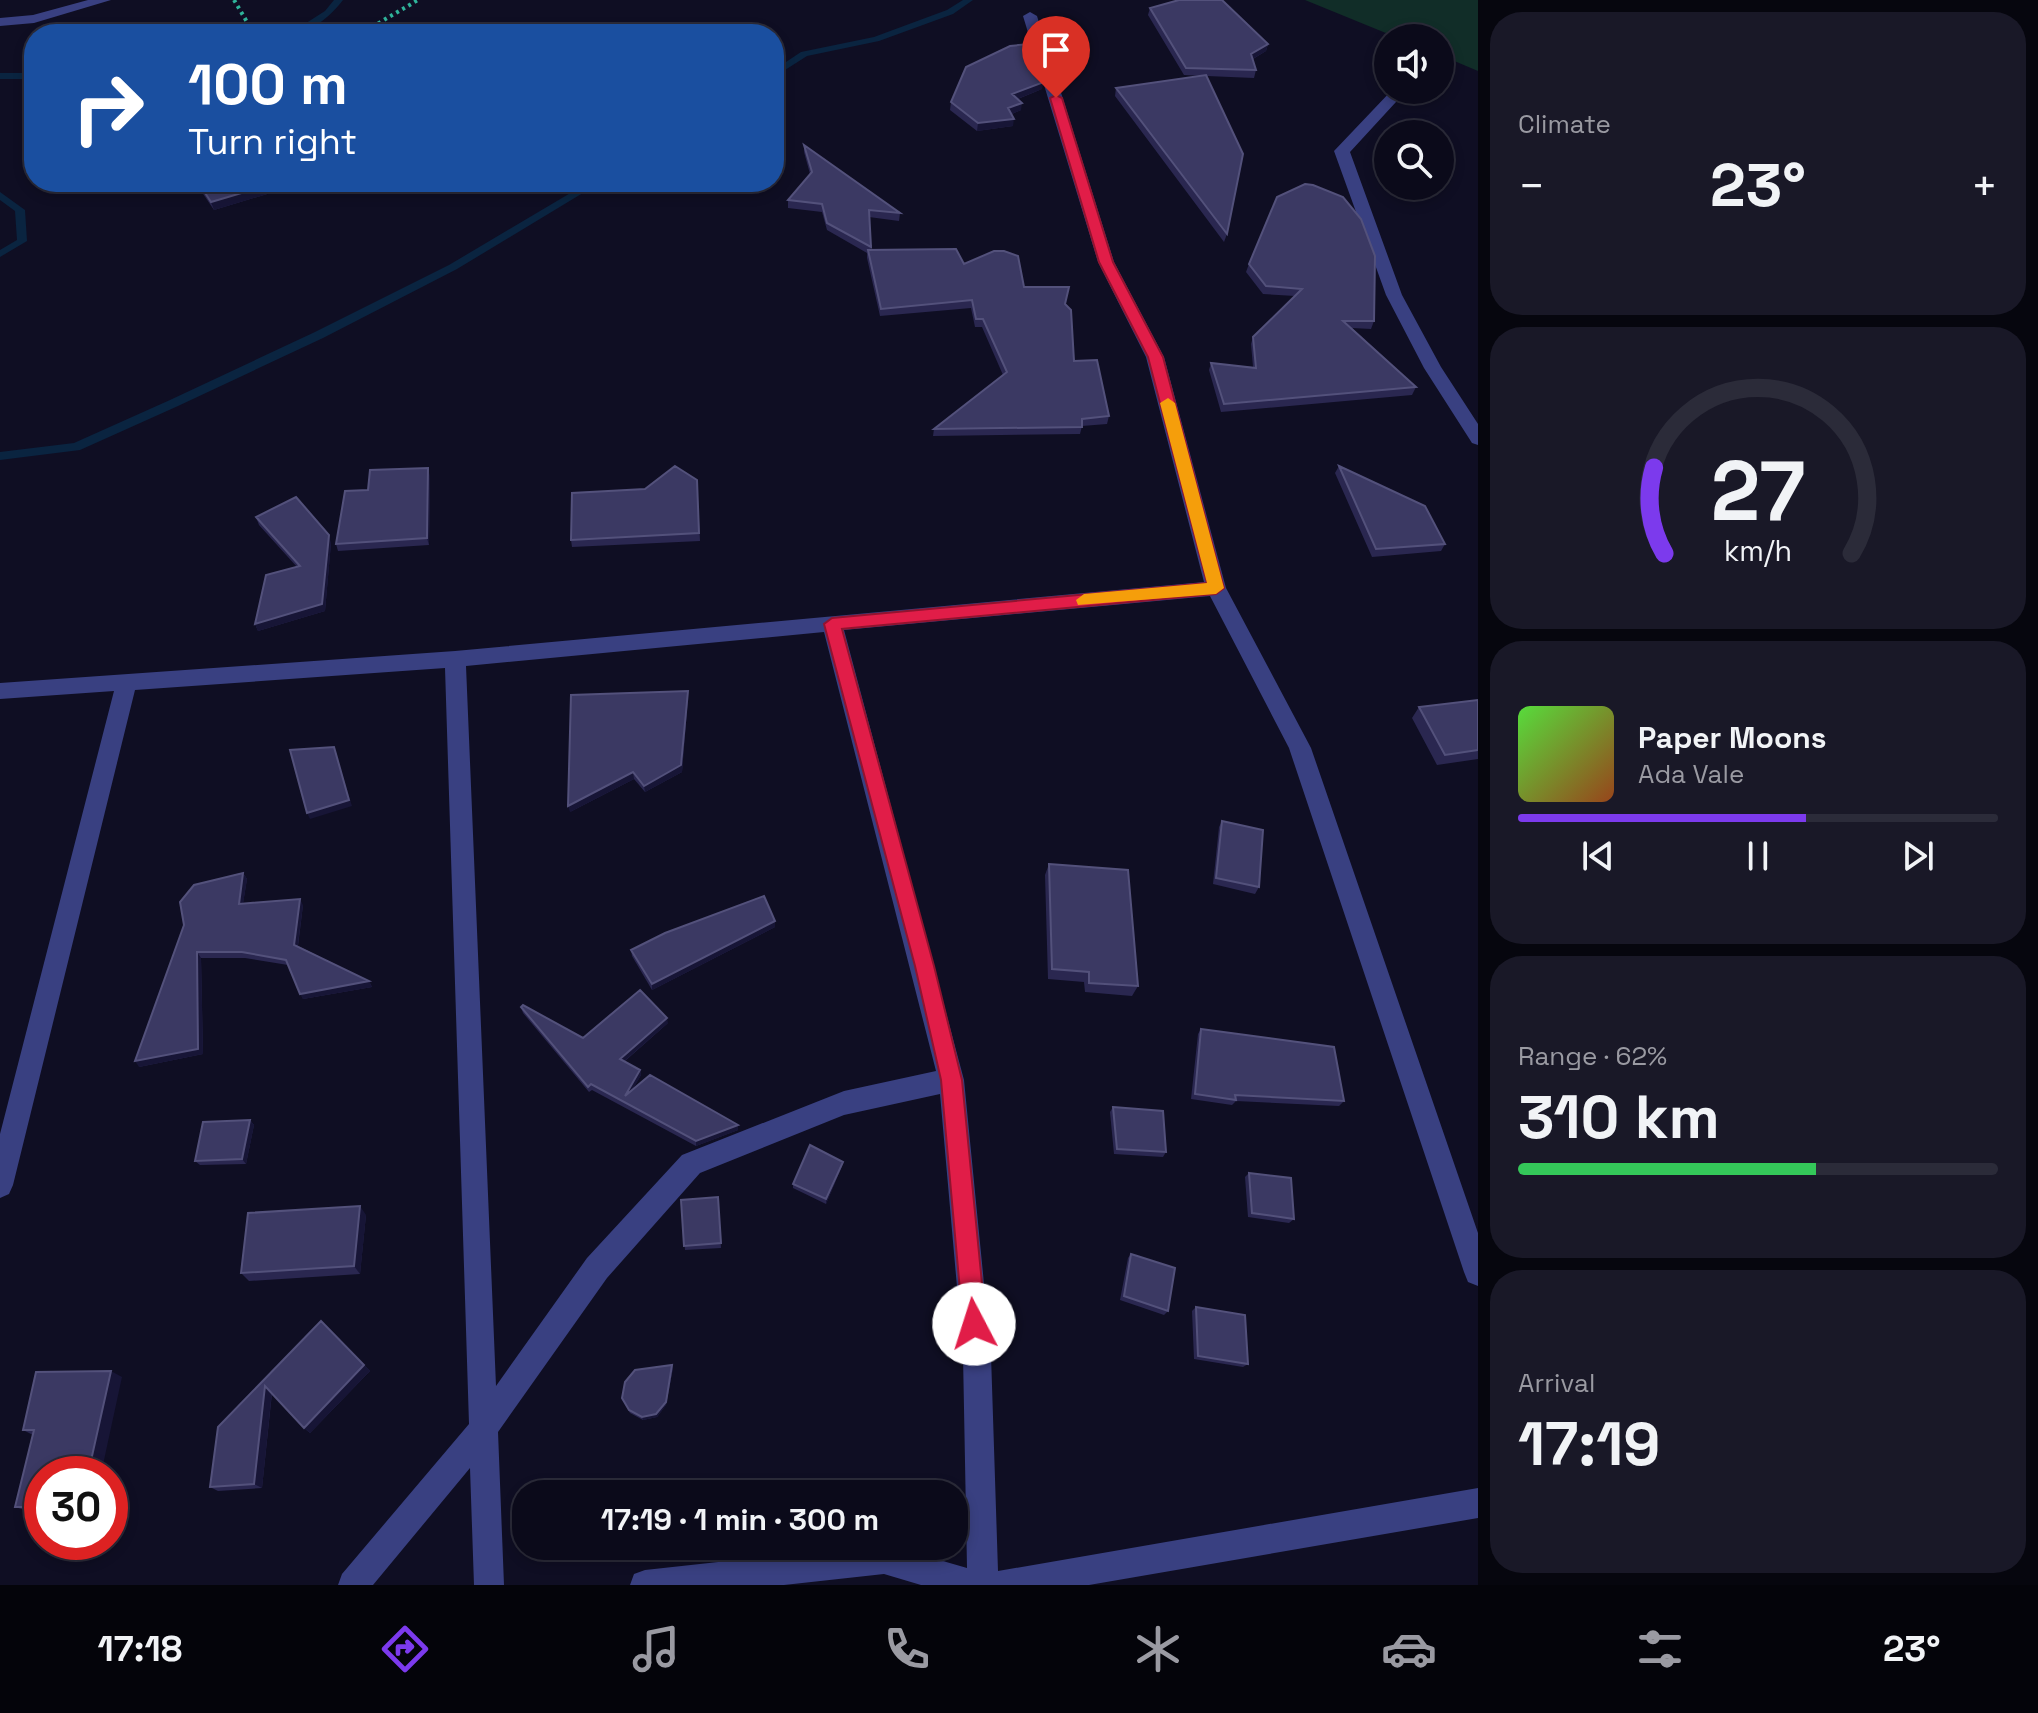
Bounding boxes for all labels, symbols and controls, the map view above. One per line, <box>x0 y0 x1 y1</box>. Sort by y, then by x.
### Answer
pin <box>1022 16 1090 98</box>
map controls <box>1374 24 1454 200</box>
button: sound <box>1374 24 1454 104</box>
icon: arrive <box>1034 28 1078 72</box>
text: 100 m <box>188 49 348 120</box>
icon: right <box>56 56 160 160</box>
text: Climate <box>1518 107 1611 141</box>
text: Turn right <box>188 119 357 165</box>
button: search <box>1374 120 1454 200</box>
text: 23° <box>1710 147 1806 224</box>
text: − <box>1518 158 1545 214</box>
text: + <box>1971 158 1998 214</box>
text: 27 <box>1711 437 1805 543</box>
text: km/h <box>1724 533 1792 569</box>
text: Paper Moons <box>1638 718 1827 757</box>
text: Ada Vale <box>1638 757 1744 791</box>
icon: previous <box>1576 834 1620 878</box>
icon: pause <box>1736 834 1780 878</box>
icon: next <box>1896 834 1940 878</box>
text: Range · 62% <box>1518 1039 1667 1073</box>
text: 310 km <box>1518 1079 1720 1156</box>
position arrow <box>932 1282 1016 1366</box>
text: Arrival <box>1518 1366 1595 1400</box>
text: 17:19 <box>1518 1406 1660 1483</box>
speed limit sign: 30 <box>24 1456 128 1560</box>
text: 17:19 · 1 min · 300 m <box>601 1500 879 1539</box>
icon: directions <box>377 1621 433 1677</box>
icon: music <box>628 1621 684 1677</box>
icon: phone <box>879 1621 935 1677</box>
icon: climate <box>1130 1621 1186 1677</box>
icon: car <box>1381 1621 1437 1677</box>
icon: filters <box>1632 1621 1688 1677</box>
text: 17:18 <box>97 1626 182 1672</box>
text: 23° <box>1883 1626 1940 1672</box>

